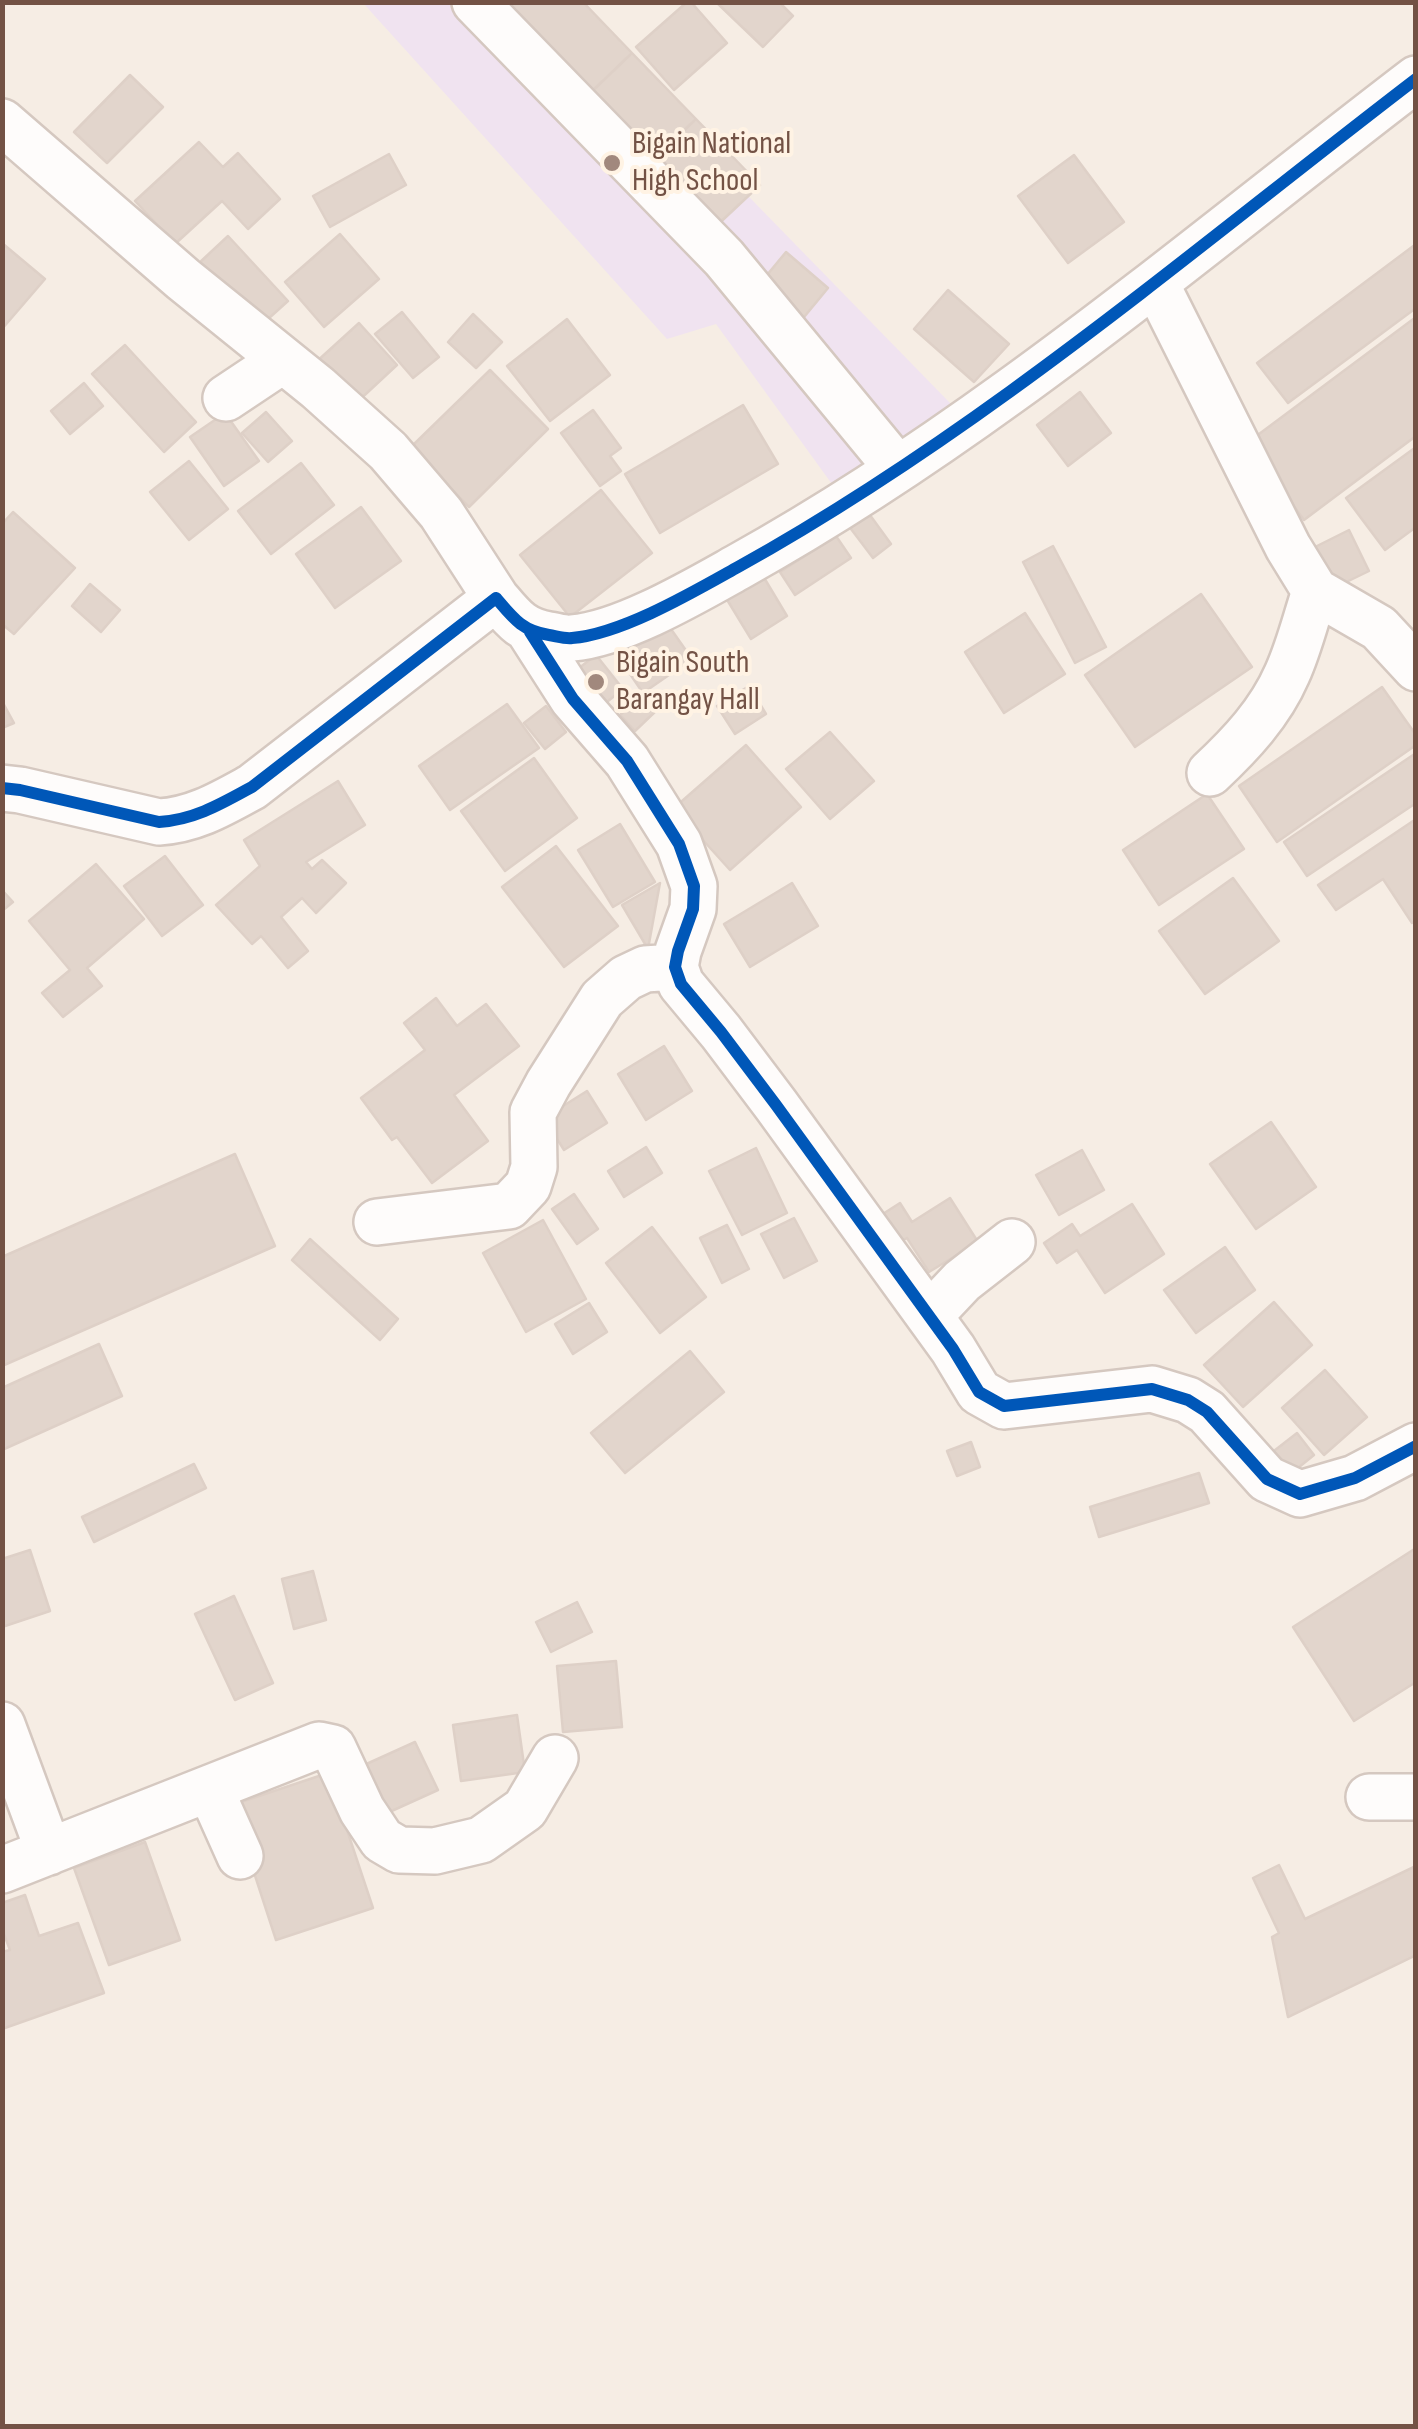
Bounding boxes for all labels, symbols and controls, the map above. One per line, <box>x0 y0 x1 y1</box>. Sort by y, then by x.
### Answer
place label: Bigain National High School <box>632 126 791 201</box>
marker: Bigain National High School <box>601 152 623 174</box>
place label: Bigain South Barangay Hall <box>616 645 760 720</box>
marker: Bigain South Barangay Hall <box>585 671 607 693</box>

